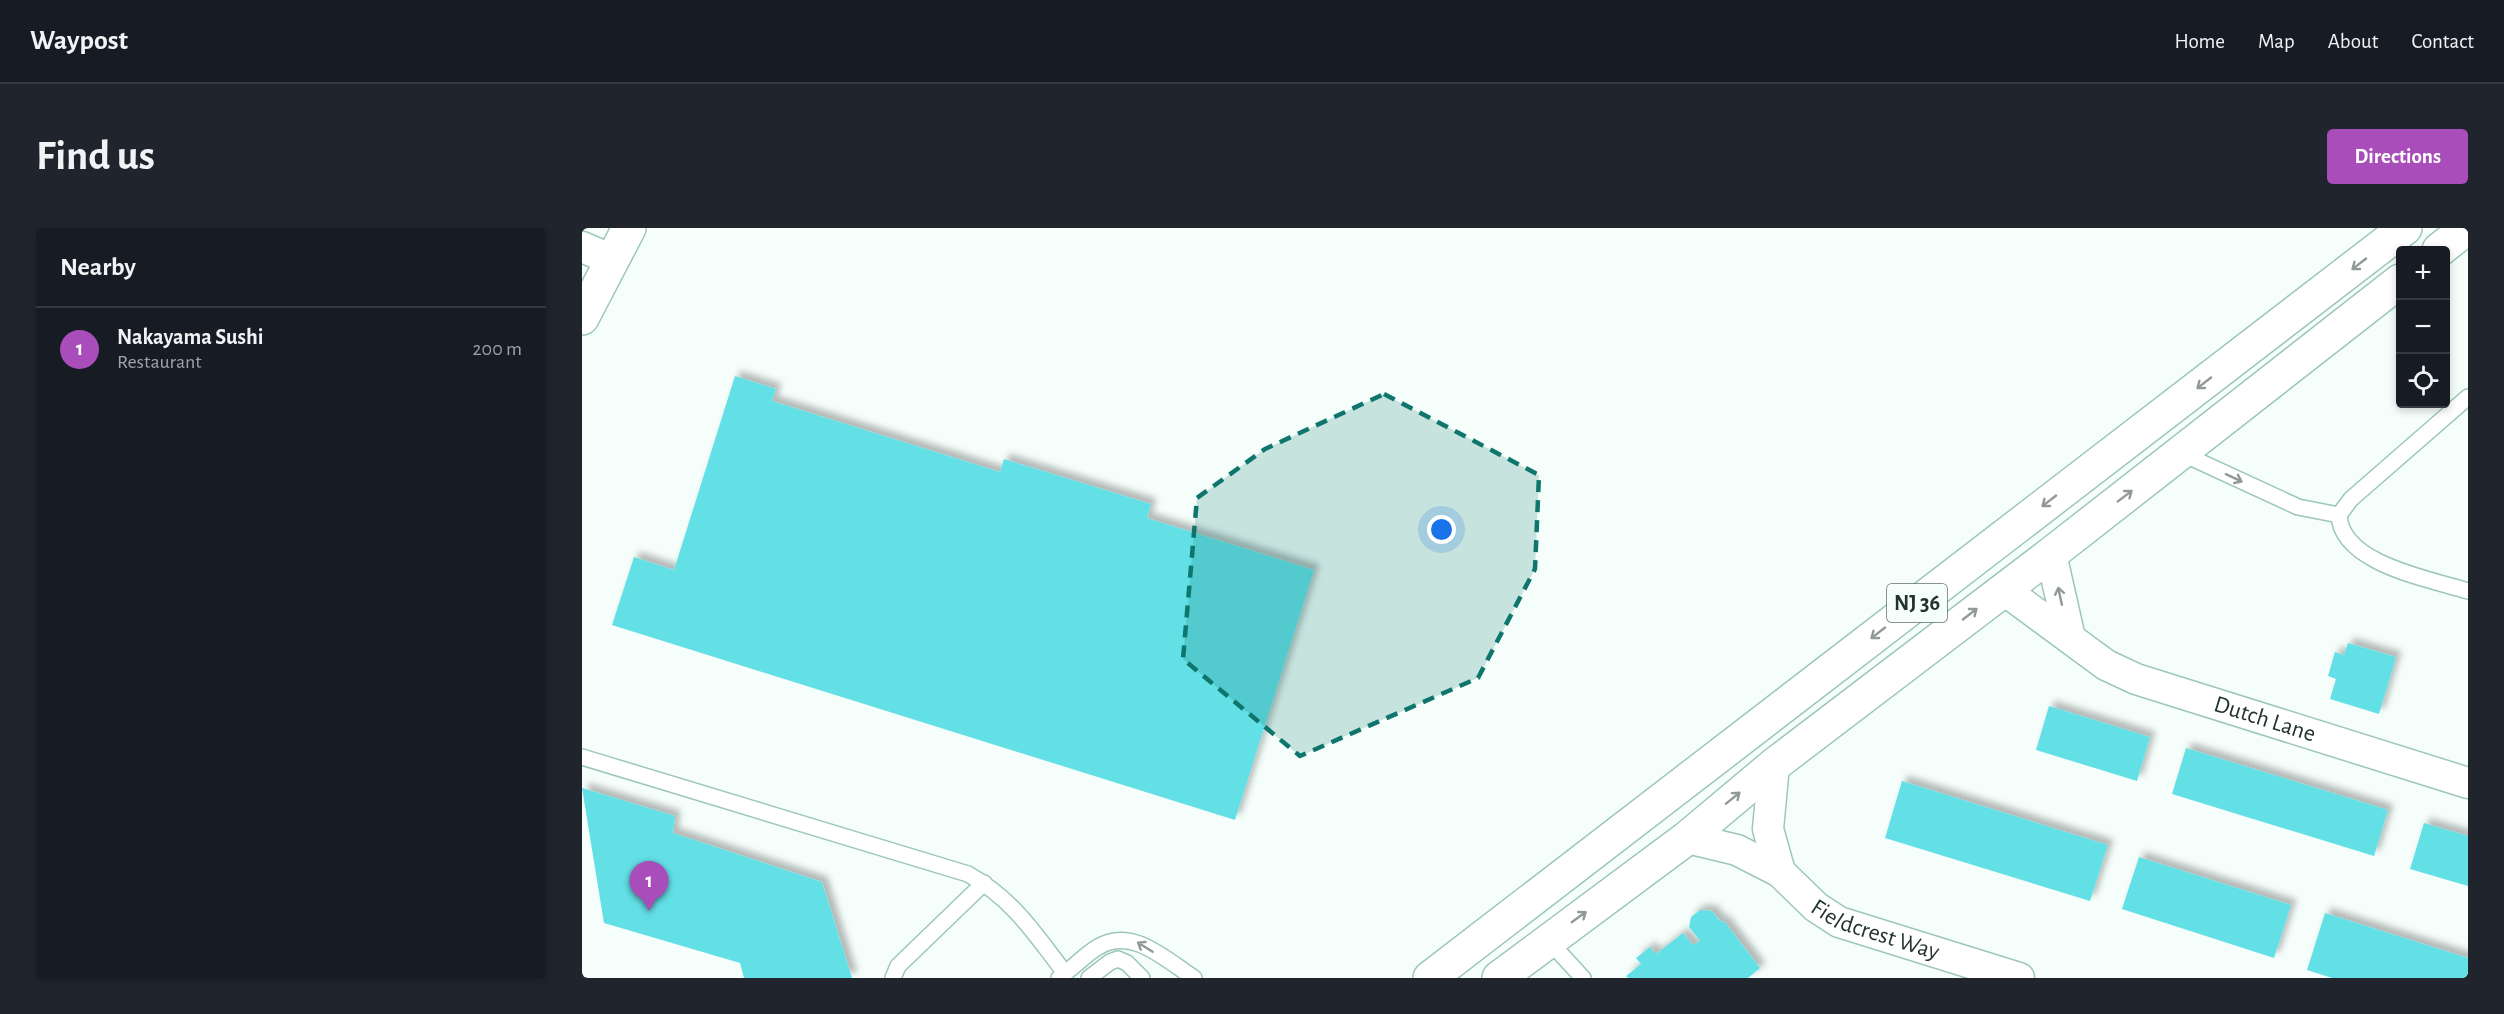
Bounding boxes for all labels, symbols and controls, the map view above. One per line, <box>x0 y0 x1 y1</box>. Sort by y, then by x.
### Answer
text: Waypost <box>30 27 128 55</box>
text: Home <box>2174 31 2225 52</box>
text: Map <box>2258 31 2295 52</box>
text: About <box>2328 31 2378 52</box>
text: Contact <box>2411 31 2474 52</box>
button: Directions <box>2327 129 2468 184</box>
text: Find us <box>36 135 155 177</box>
map controls <box>2396 246 2450 408</box>
button: + <box>2396 246 2450 300</box>
text: Nearby <box>60 254 136 280</box>
one-way arrow <box>2351 257 2367 270</box>
button: − <box>2396 300 2450 354</box>
text: Nakayama Sushi <box>117 326 264 348</box>
text: 1 <box>76 339 83 359</box>
text: 200 m <box>472 339 522 359</box>
text: Restaurant <box>117 352 202 372</box>
button: locate <box>2396 354 2450 408</box>
one-way arrow <box>2196 376 2212 389</box>
one-way arrow <box>2225 472 2243 484</box>
one-way arrow <box>2117 489 2133 502</box>
one-way arrow <box>2042 495 2058 508</box>
your location <box>1427 515 1456 544</box>
road number: NJ 36 <box>1887 584 1947 622</box>
one-way arrow <box>2054 587 2066 606</box>
one-way arrow <box>1962 608 1978 621</box>
one-way arrow <box>1870 626 1886 639</box>
street label: Dutch Lane <box>2211 692 2318 746</box>
one-way arrow <box>1725 791 1740 805</box>
pin: 1 <box>630 862 668 911</box>
street label: Fieldcrest Way <box>1806 895 1942 964</box>
one-way arrow <box>1570 911 1586 923</box>
one-way arrow <box>1137 940 1154 952</box>

